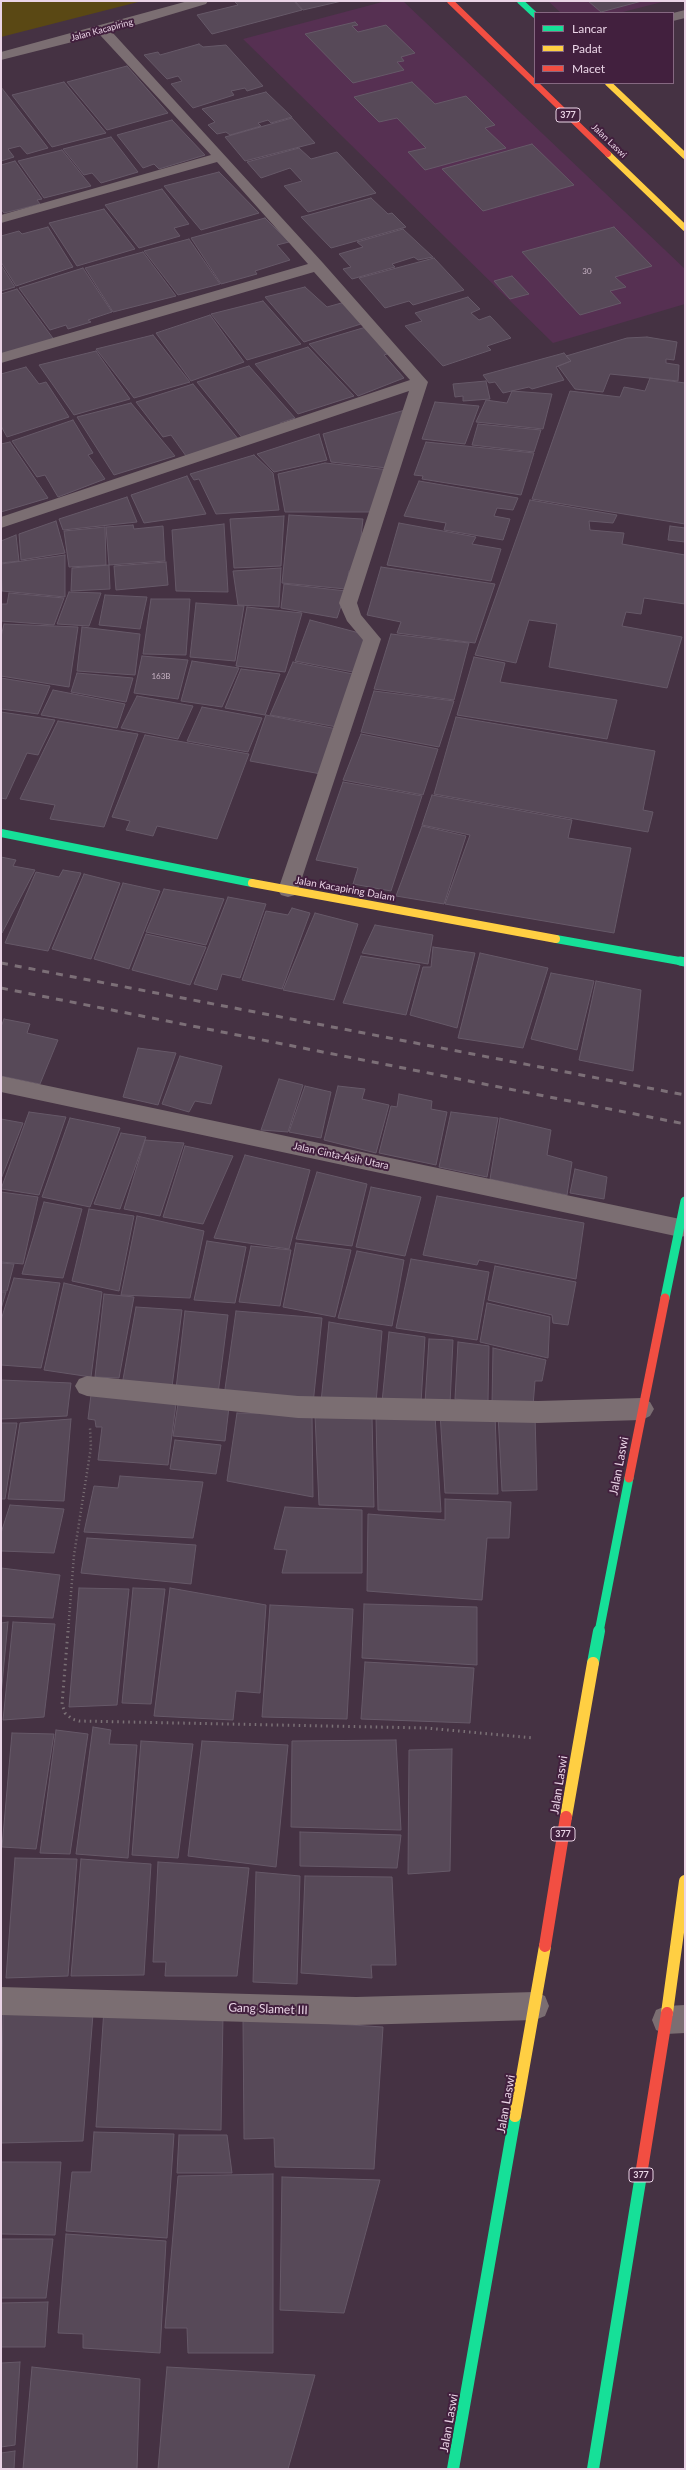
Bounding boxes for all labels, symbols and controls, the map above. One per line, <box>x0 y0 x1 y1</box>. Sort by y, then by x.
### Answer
legend <box>534 12 674 84</box>
street label: Jalan Kacapiring <box>70 17 134 43</box>
text: Lancar <box>572 21 607 36</box>
text: Padat <box>572 41 602 56</box>
text: Macet <box>572 61 605 76</box>
road number: 377 <box>556 108 580 122</box>
street label: Jalan Laswi <box>589 122 629 160</box>
house number: 30 <box>582 266 592 276</box>
house number: 163B <box>151 671 171 681</box>
street label: Jalan Kacapiring Dalam <box>294 874 396 904</box>
street label: Jalan Cinta-Asih Utara <box>292 1140 390 1172</box>
street label: Jalan Laswi <box>606 1436 632 1496</box>
street label: Jalan Laswi <box>547 1755 571 1815</box>
road number: 377 <box>551 1827 575 1841</box>
street label: Gang Slamet III <box>228 2000 308 2018</box>
street label: Jalan Laswi <box>494 2074 518 2134</box>
road number: 377 <box>629 2168 653 2182</box>
street label: Jalan Laswi <box>437 2393 461 2453</box>

